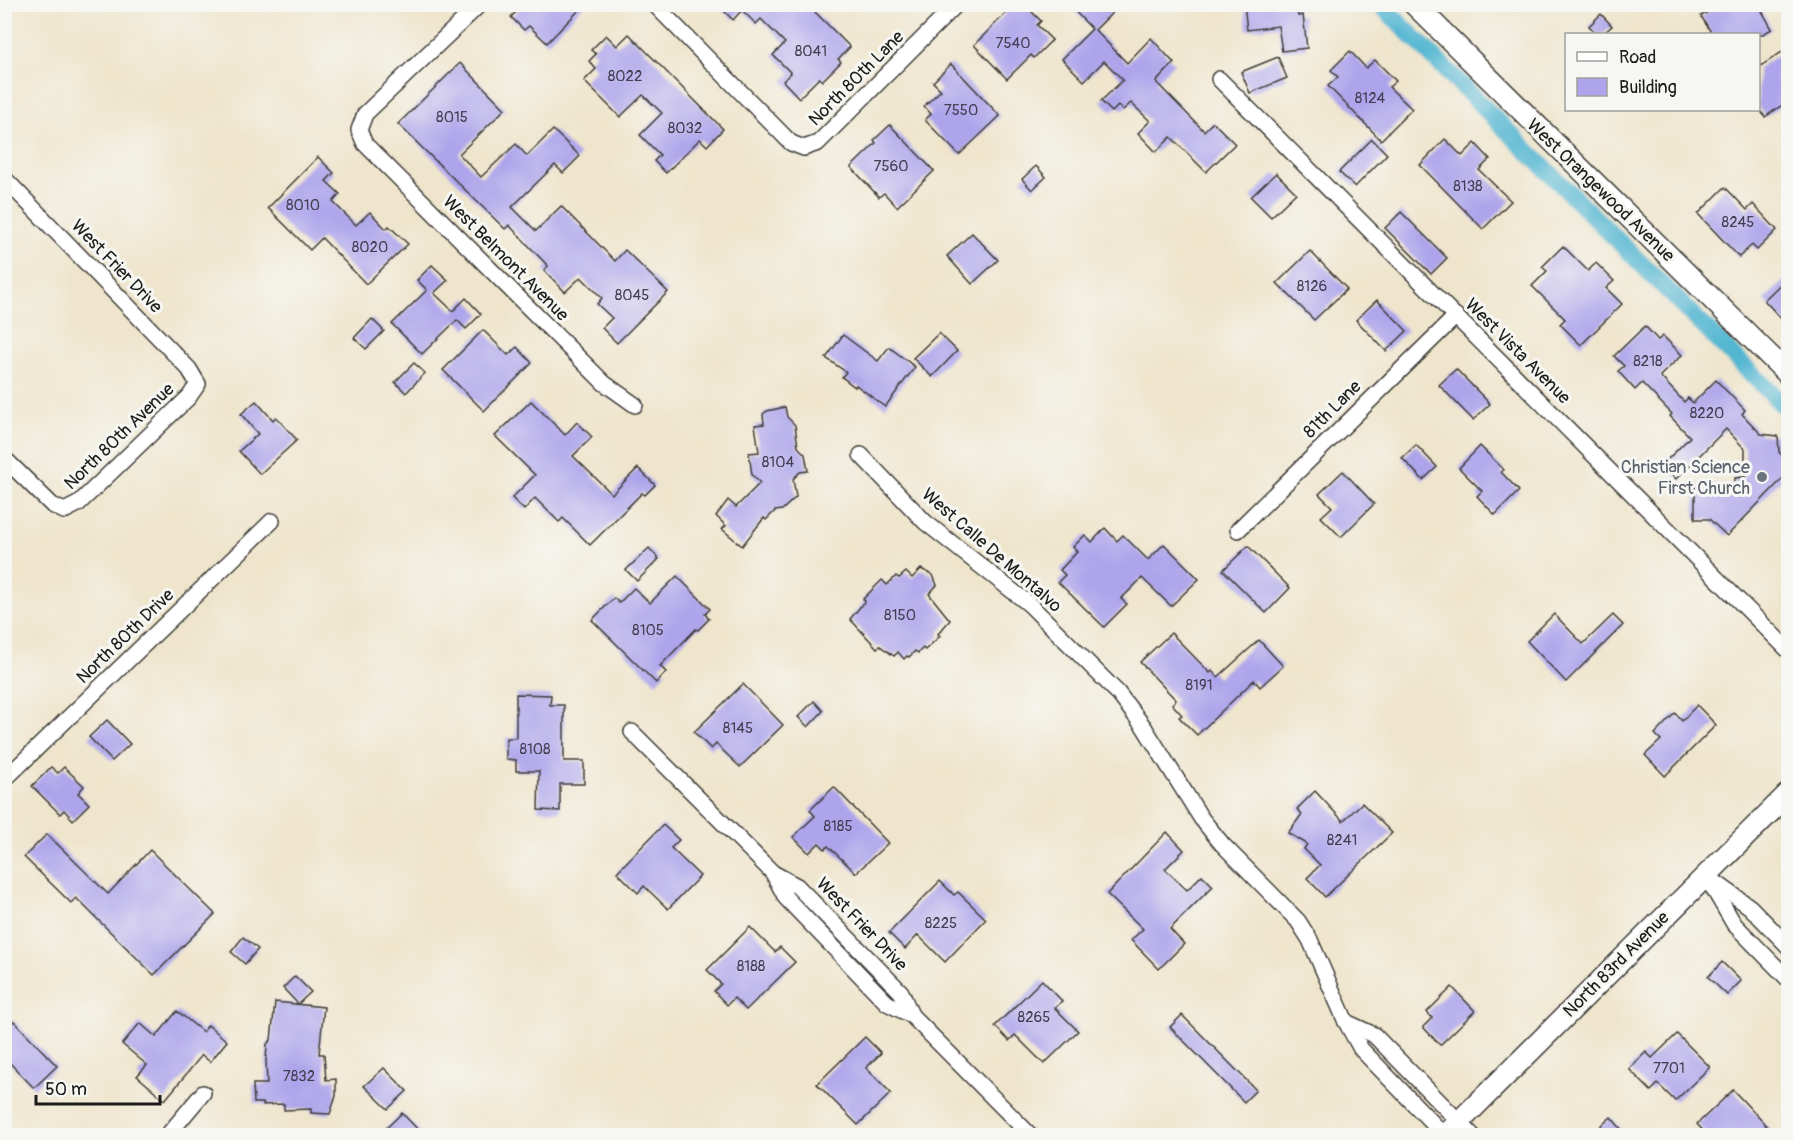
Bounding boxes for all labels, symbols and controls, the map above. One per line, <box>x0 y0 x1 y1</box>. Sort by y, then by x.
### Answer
street label: North 80th Lane <box>804 26 909 131</box>
legend <box>1565 33 1760 111</box>
house number: 7540 <box>995 34 1031 53</box>
house number: 8041 <box>795 42 827 61</box>
text: Road <box>1619 46 1656 69</box>
house number: 8022 <box>608 67 642 86</box>
text: Building <box>1619 76 1677 99</box>
house number: 8124 <box>1355 89 1386 108</box>
house number: 7550 <box>944 101 978 120</box>
house number: 8015 <box>436 108 468 127</box>
street label: West Orangewood Avenue <box>1522 114 1680 267</box>
house number: 8032 <box>668 119 702 138</box>
house number: 7560 <box>873 157 909 176</box>
house number: 8138 <box>1453 177 1483 196</box>
street label: West Belmont Avenue <box>438 191 574 326</box>
house number: 8010 <box>286 196 320 215</box>
house number: 8245 <box>1722 213 1754 232</box>
street label: West Frier Drive <box>66 215 167 318</box>
house number: 8020 <box>352 238 388 257</box>
house number: 8126 <box>1297 277 1327 296</box>
house number: 8045 <box>615 286 649 305</box>
street label: West Vista Avenue <box>1460 294 1575 409</box>
house number: 8218 <box>1633 352 1663 371</box>
street label: 81th Lane <box>1298 375 1366 443</box>
street label: North 80th Avenue <box>60 378 179 495</box>
house number: 8220 <box>1690 404 1724 423</box>
house number: 8104 <box>762 453 794 472</box>
place label: Christian Science First Church <box>1621 456 1750 500</box>
marker: Christian Science First Church <box>1755 470 1769 484</box>
street label: West Calle De Montalvo <box>917 483 1067 618</box>
street label: North 80th Drive <box>72 584 179 689</box>
house number: 8150 <box>884 606 916 625</box>
house number: 8105 <box>632 621 664 640</box>
house number: 8191 <box>1185 676 1213 695</box>
house number: 8145 <box>723 719 753 738</box>
house number: 8108 <box>519 740 551 759</box>
house number: 8185 <box>823 817 853 836</box>
house number: 8241 <box>1327 831 1357 850</box>
street label: West Frier Drive <box>811 873 912 976</box>
street label: North 83rd Avenue <box>1558 906 1674 1022</box>
house number: 8225 <box>925 914 957 933</box>
house number: 8188 <box>737 957 766 976</box>
house number: 8265 <box>1018 1008 1050 1027</box>
house number: 7701 <box>1653 1059 1685 1078</box>
house number: 7832 <box>283 1067 315 1086</box>
scale bar <box>36 1068 160 1106</box>
text: 50 m <box>45 1078 87 1101</box>

